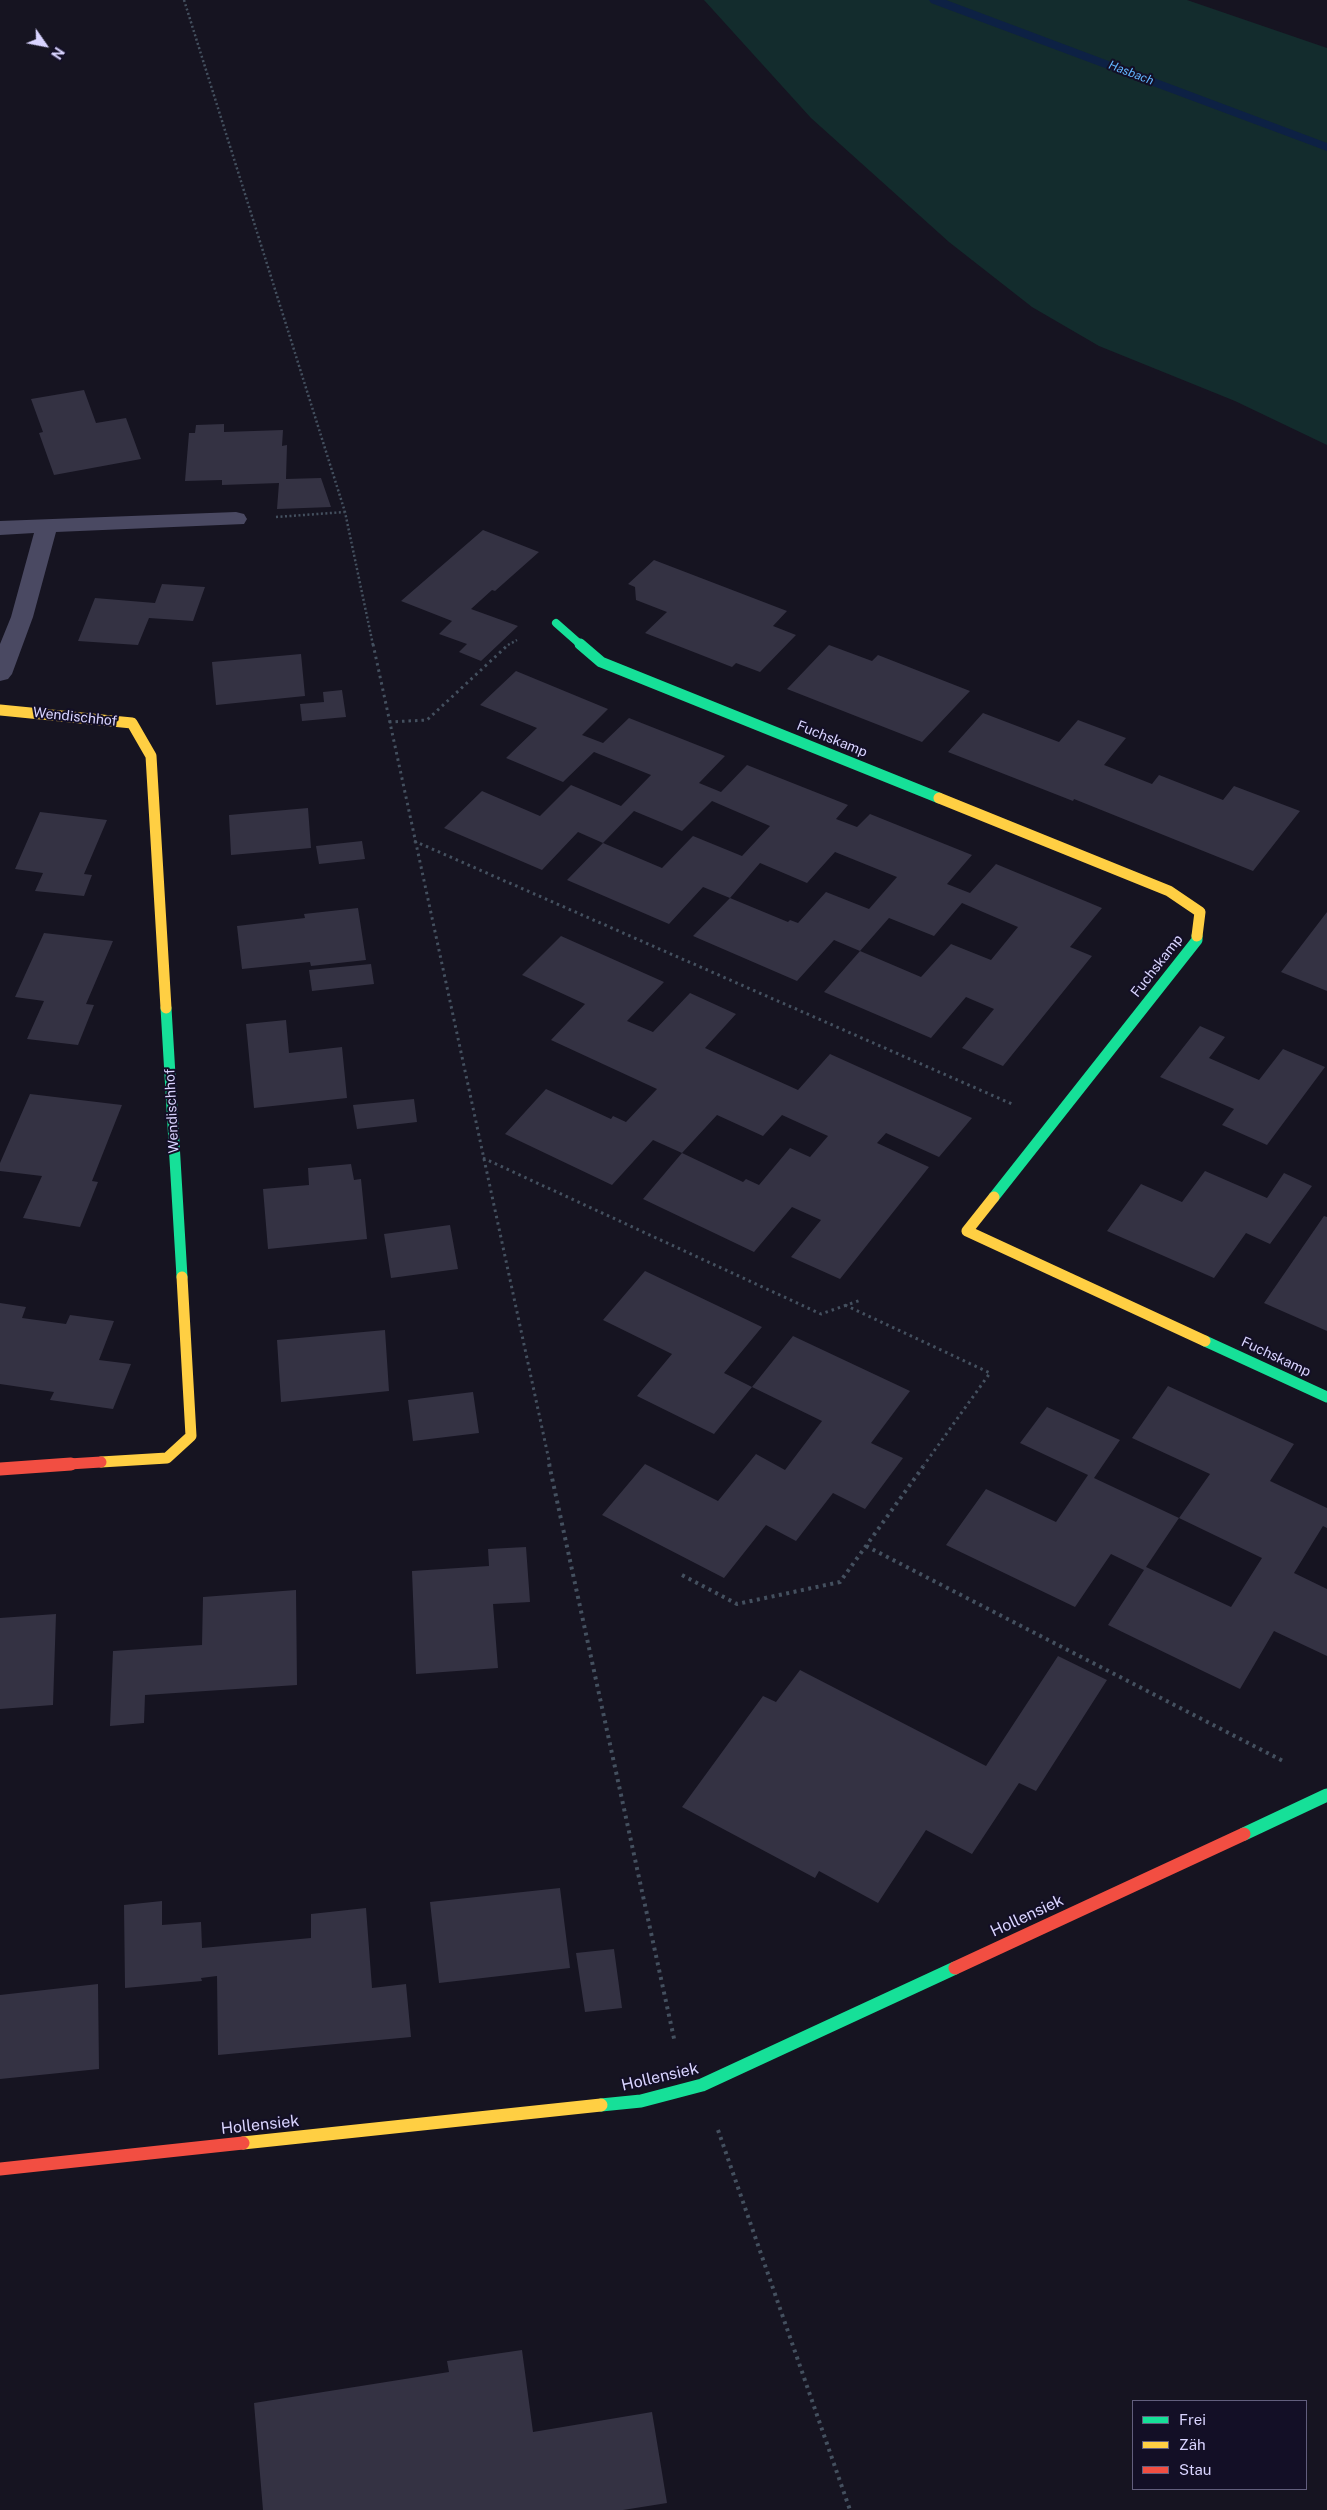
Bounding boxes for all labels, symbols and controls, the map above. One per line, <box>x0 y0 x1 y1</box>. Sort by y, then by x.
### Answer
north arrow <box>20 20 70 70</box>
text: N <box>48 44 67 62</box>
water label: Hasbach <box>1106 58 1156 88</box>
street label: Wendischhof <box>32 704 118 730</box>
street label: Fuchskamp <box>794 717 870 761</box>
street label: Fuchskamp <box>1127 931 1187 1001</box>
street label: Wendischhof <box>161 1068 183 1154</box>
street label: Fuchskamp <box>1239 1334 1313 1380</box>
street label: Hollensiek <box>987 1891 1067 1941</box>
street label: Hollensiek <box>620 2059 700 2095</box>
street label: Hollensiek <box>220 2111 300 2139</box>
legend <box>1132 2400 1307 2490</box>
text: Frei <box>1179 2411 1206 2428</box>
text: Zäh <box>1179 2436 1206 2453</box>
text: Stau <box>1179 2461 1212 2478</box>

